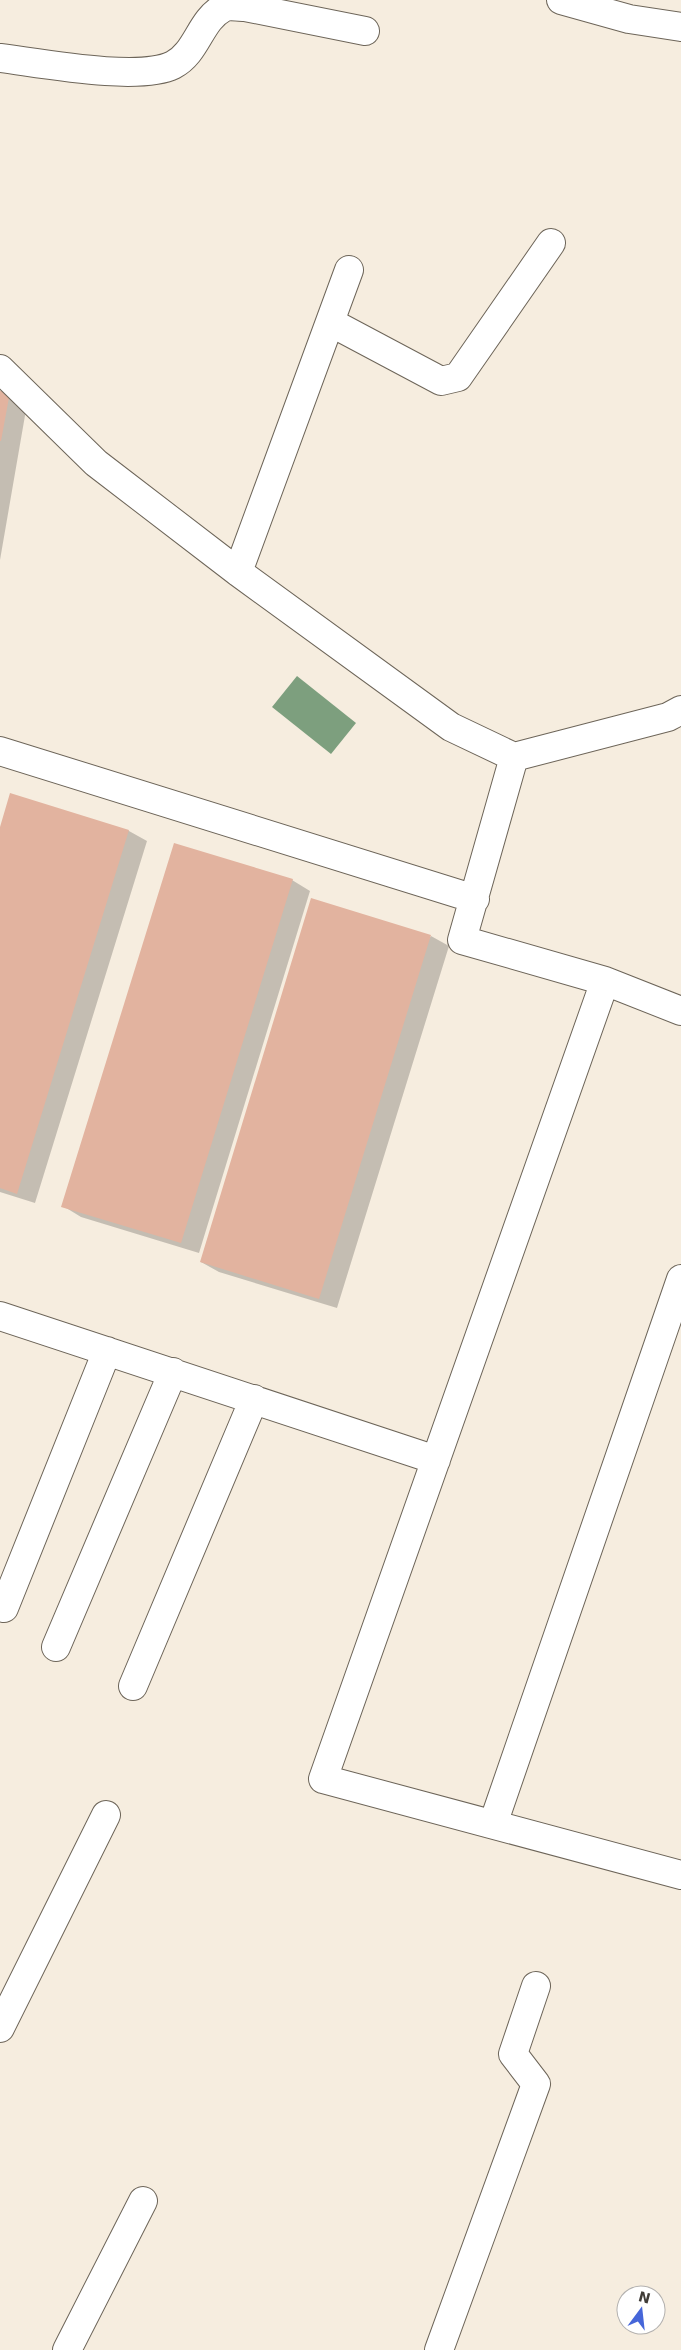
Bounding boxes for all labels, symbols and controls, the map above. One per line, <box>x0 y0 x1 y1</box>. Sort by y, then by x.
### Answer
north arrow <box>616 2285 666 2335</box>
text: N <box>637 2288 652 2307</box>

